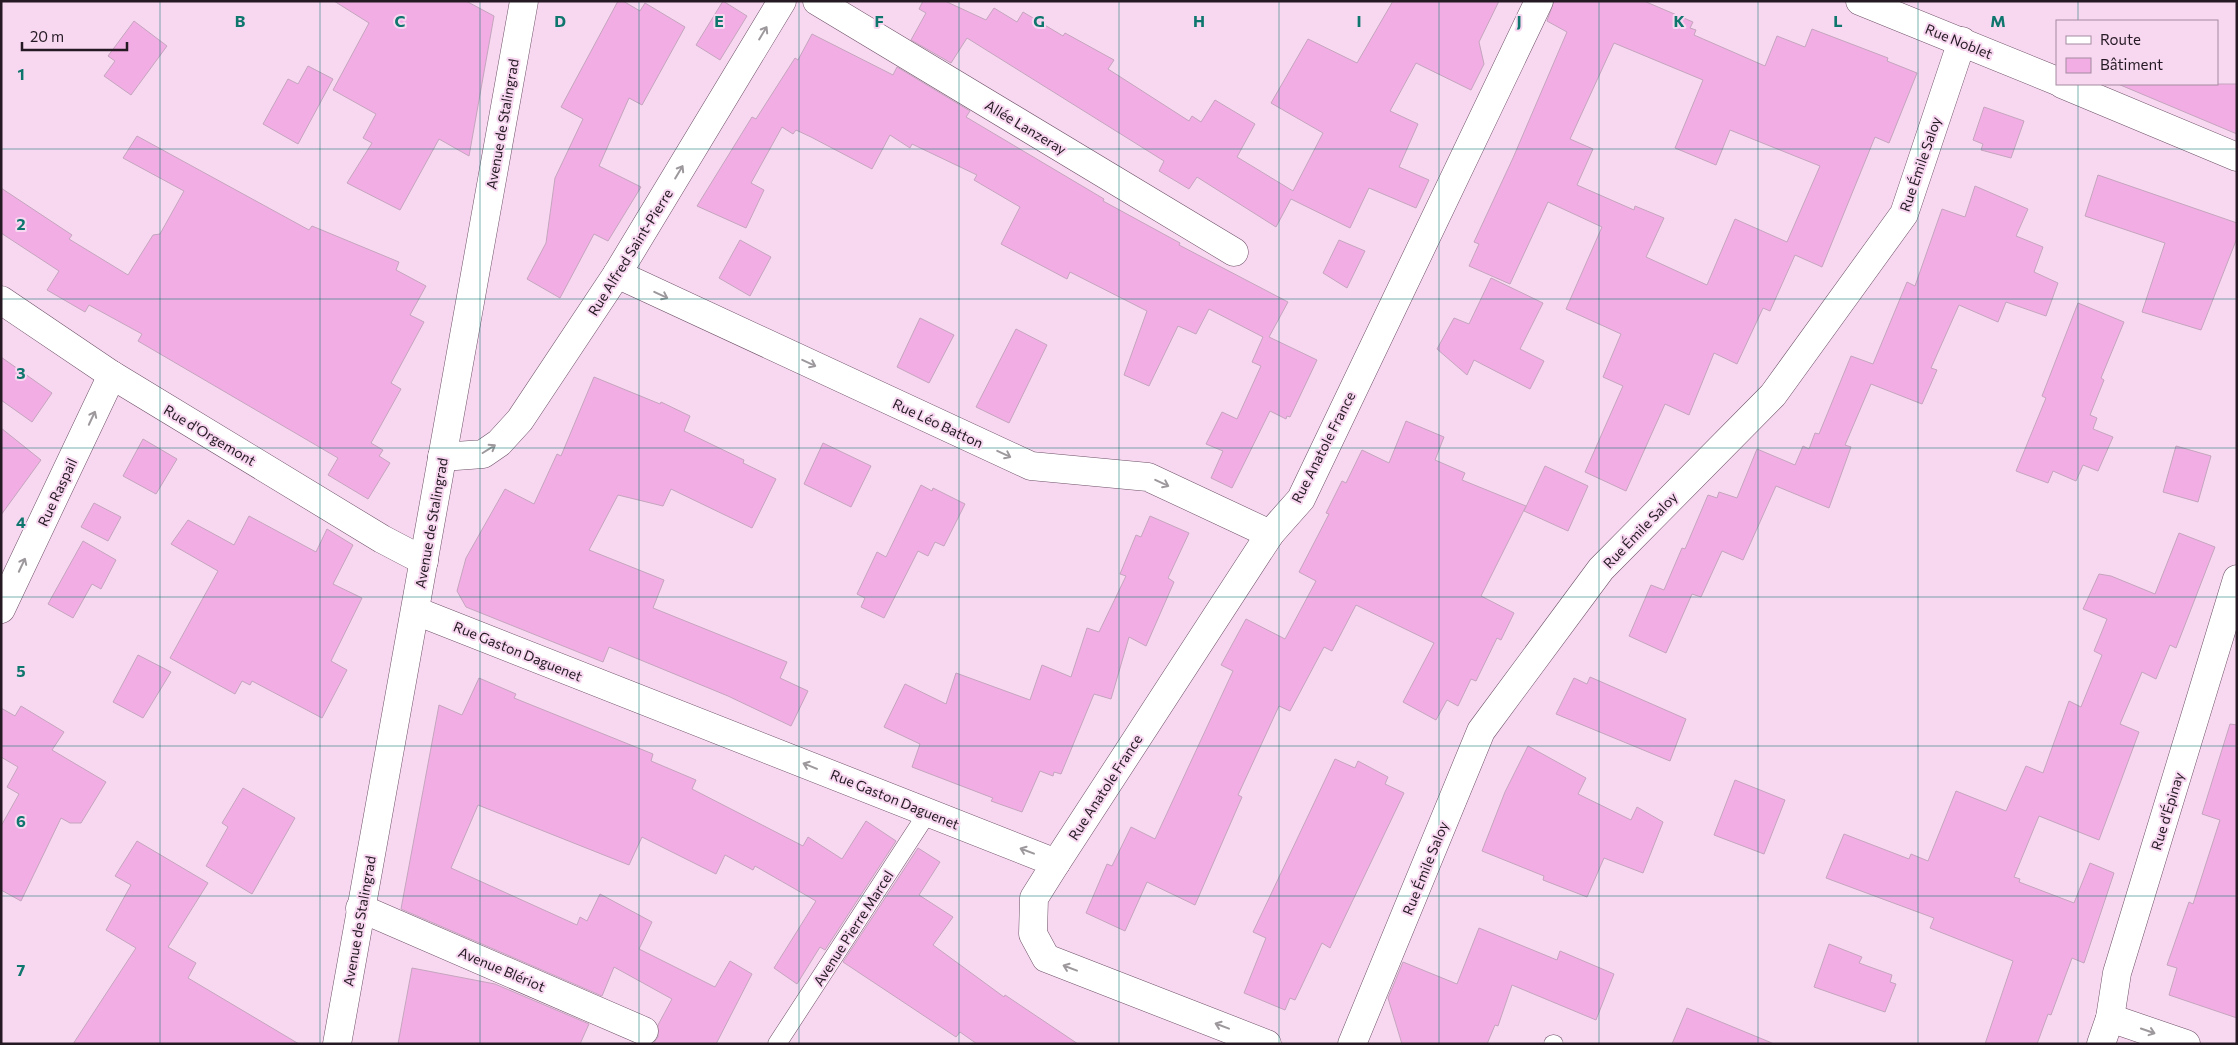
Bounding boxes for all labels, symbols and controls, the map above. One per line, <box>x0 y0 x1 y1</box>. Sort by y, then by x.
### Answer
text: B <box>235 11 246 30</box>
text: C <box>395 11 406 30</box>
text: D <box>554 11 566 30</box>
text: E <box>714 11 724 30</box>
text: F <box>874 11 884 30</box>
text: G <box>1033 11 1045 30</box>
text: H <box>1193 11 1205 30</box>
text: I <box>1356 11 1362 30</box>
text: J <box>1516 11 1522 30</box>
text: K <box>1673 11 1685 30</box>
text: L <box>1833 11 1843 30</box>
text: M <box>1990 11 2006 30</box>
scale bar <box>22 20 128 52</box>
street label: Rue Noblet <box>1923 20 1995 62</box>
legend <box>2056 20 2218 85</box>
text: 20 m <box>30 27 64 45</box>
one-way arrow <box>758 27 768 41</box>
text: Route <box>2100 30 2141 48</box>
text: Bâtiment <box>2100 55 2163 73</box>
street label: Avenue de Stalingrad <box>482 57 522 191</box>
text: 1 <box>17 64 25 83</box>
street label: Allée Lanzeray <box>982 96 1070 158</box>
street label: Rue Émile Saloy <box>1896 114 1944 214</box>
one-way arrow <box>674 166 684 180</box>
street label: Rue Alfred Saint-Pierre <box>584 185 676 319</box>
text: 2 <box>16 214 26 233</box>
one-way arrow <box>654 290 669 300</box>
one-way arrow <box>801 359 816 368</box>
text: 3 <box>16 363 26 382</box>
street label: Rue Anatole France <box>1288 388 1358 506</box>
street label: Rue Léo Batton <box>890 395 986 451</box>
street label: Rue d'Orgemont <box>161 401 259 469</box>
one-way arrow <box>87 411 97 426</box>
one-way arrow <box>482 444 496 454</box>
one-way arrow <box>996 449 1011 459</box>
street label: Rue Raspail <box>34 455 80 529</box>
street label: Avenue de Stalingrad <box>411 456 451 590</box>
one-way arrow <box>1154 479 1169 489</box>
street label: Rue Émile Saloy <box>1599 488 1681 572</box>
text: 4 <box>16 512 26 531</box>
one-way arrow <box>18 558 27 573</box>
street label: Rue Gaston Daguenet <box>451 617 585 685</box>
text: 5 <box>16 661 26 680</box>
street label: Rue Anatole France <box>1064 731 1146 843</box>
one-way arrow <box>803 761 819 770</box>
street label: Rue Gaston Daguenet <box>828 765 962 833</box>
street label: Rue d'Épinay <box>2147 770 2187 852</box>
text: 6 <box>16 811 26 830</box>
street label: Rue Émile Saloy <box>1399 819 1451 917</box>
one-way arrow <box>1019 846 1034 855</box>
street label: Avenue de Stalingrad <box>339 854 379 988</box>
street label: Avenue Pierre Marcel <box>809 867 897 989</box>
street label: Avenue Blériot <box>456 943 548 995</box>
text: 7 <box>17 960 26 979</box>
one-way arrow <box>1063 962 1078 972</box>
one-way arrow <box>1215 1021 1230 1030</box>
one-way arrow <box>2140 1027 2155 1036</box>

